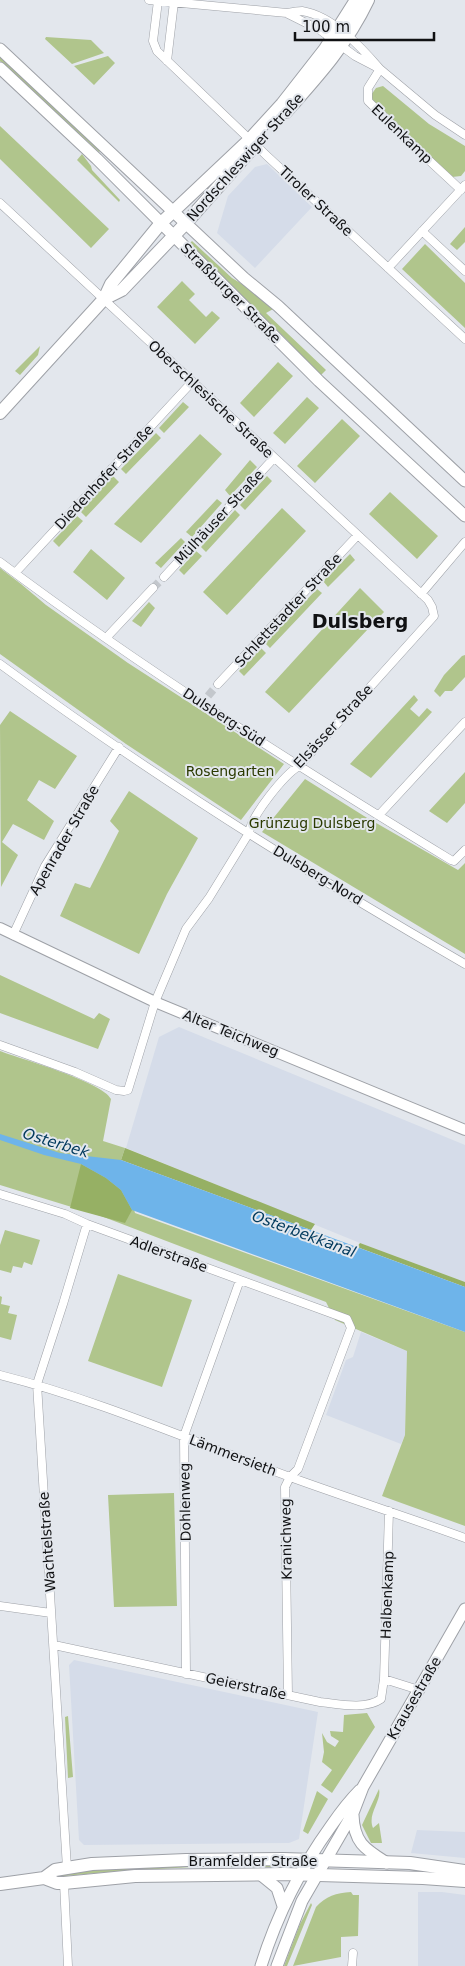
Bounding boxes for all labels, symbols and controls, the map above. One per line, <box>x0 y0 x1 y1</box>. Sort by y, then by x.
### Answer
scale bar <box>295 10 434 42</box>
text: 100 m <box>302 18 350 36</box>
street label: Nordschleswiger Straße <box>183 90 307 224</box>
street label: Eulenkamp <box>368 101 436 167</box>
street label: Tiroler Straße <box>275 162 356 239</box>
street label: Straßburger Straße <box>178 240 284 346</box>
street label: Oberschlesische Straße <box>145 337 277 461</box>
street label: Diedenhofer Straße <box>51 421 157 533</box>
street label: Mülhäuser Straße <box>171 466 267 568</box>
street label: Schlettstadter Straße <box>231 550 345 670</box>
district label: Dulsberg <box>312 610 408 632</box>
street label: Elsässer Straße <box>290 681 376 771</box>
street label: Dulsberg-Süd <box>180 685 268 749</box>
park label: Rosengarten <box>186 763 274 779</box>
street label: Apenrader Straße <box>26 782 102 898</box>
park label: Grünzug Dulsberg <box>249 815 375 831</box>
street label: Dulsberg-Nord <box>270 842 366 908</box>
street label: Alter Teichweg <box>181 1006 281 1060</box>
water label: Osterbek <box>21 1124 93 1162</box>
water label: Osterbekkanal <box>250 1207 359 1261</box>
street label: Adlerstraße <box>128 1233 210 1275</box>
street label: Lämmersieth <box>187 1431 279 1479</box>
street label: Dohlenweg <box>176 1463 194 1541</box>
street label: Wachtelstraße <box>36 1491 58 1593</box>
street label: Kranichweg <box>277 1498 295 1580</box>
street label: Halbenkamp <box>377 1550 397 1639</box>
street label: Krausestraße <box>384 1654 444 1742</box>
street label: Geierstraße <box>204 1670 288 1702</box>
street label: Bramfelder Straße <box>189 1853 317 1869</box>

